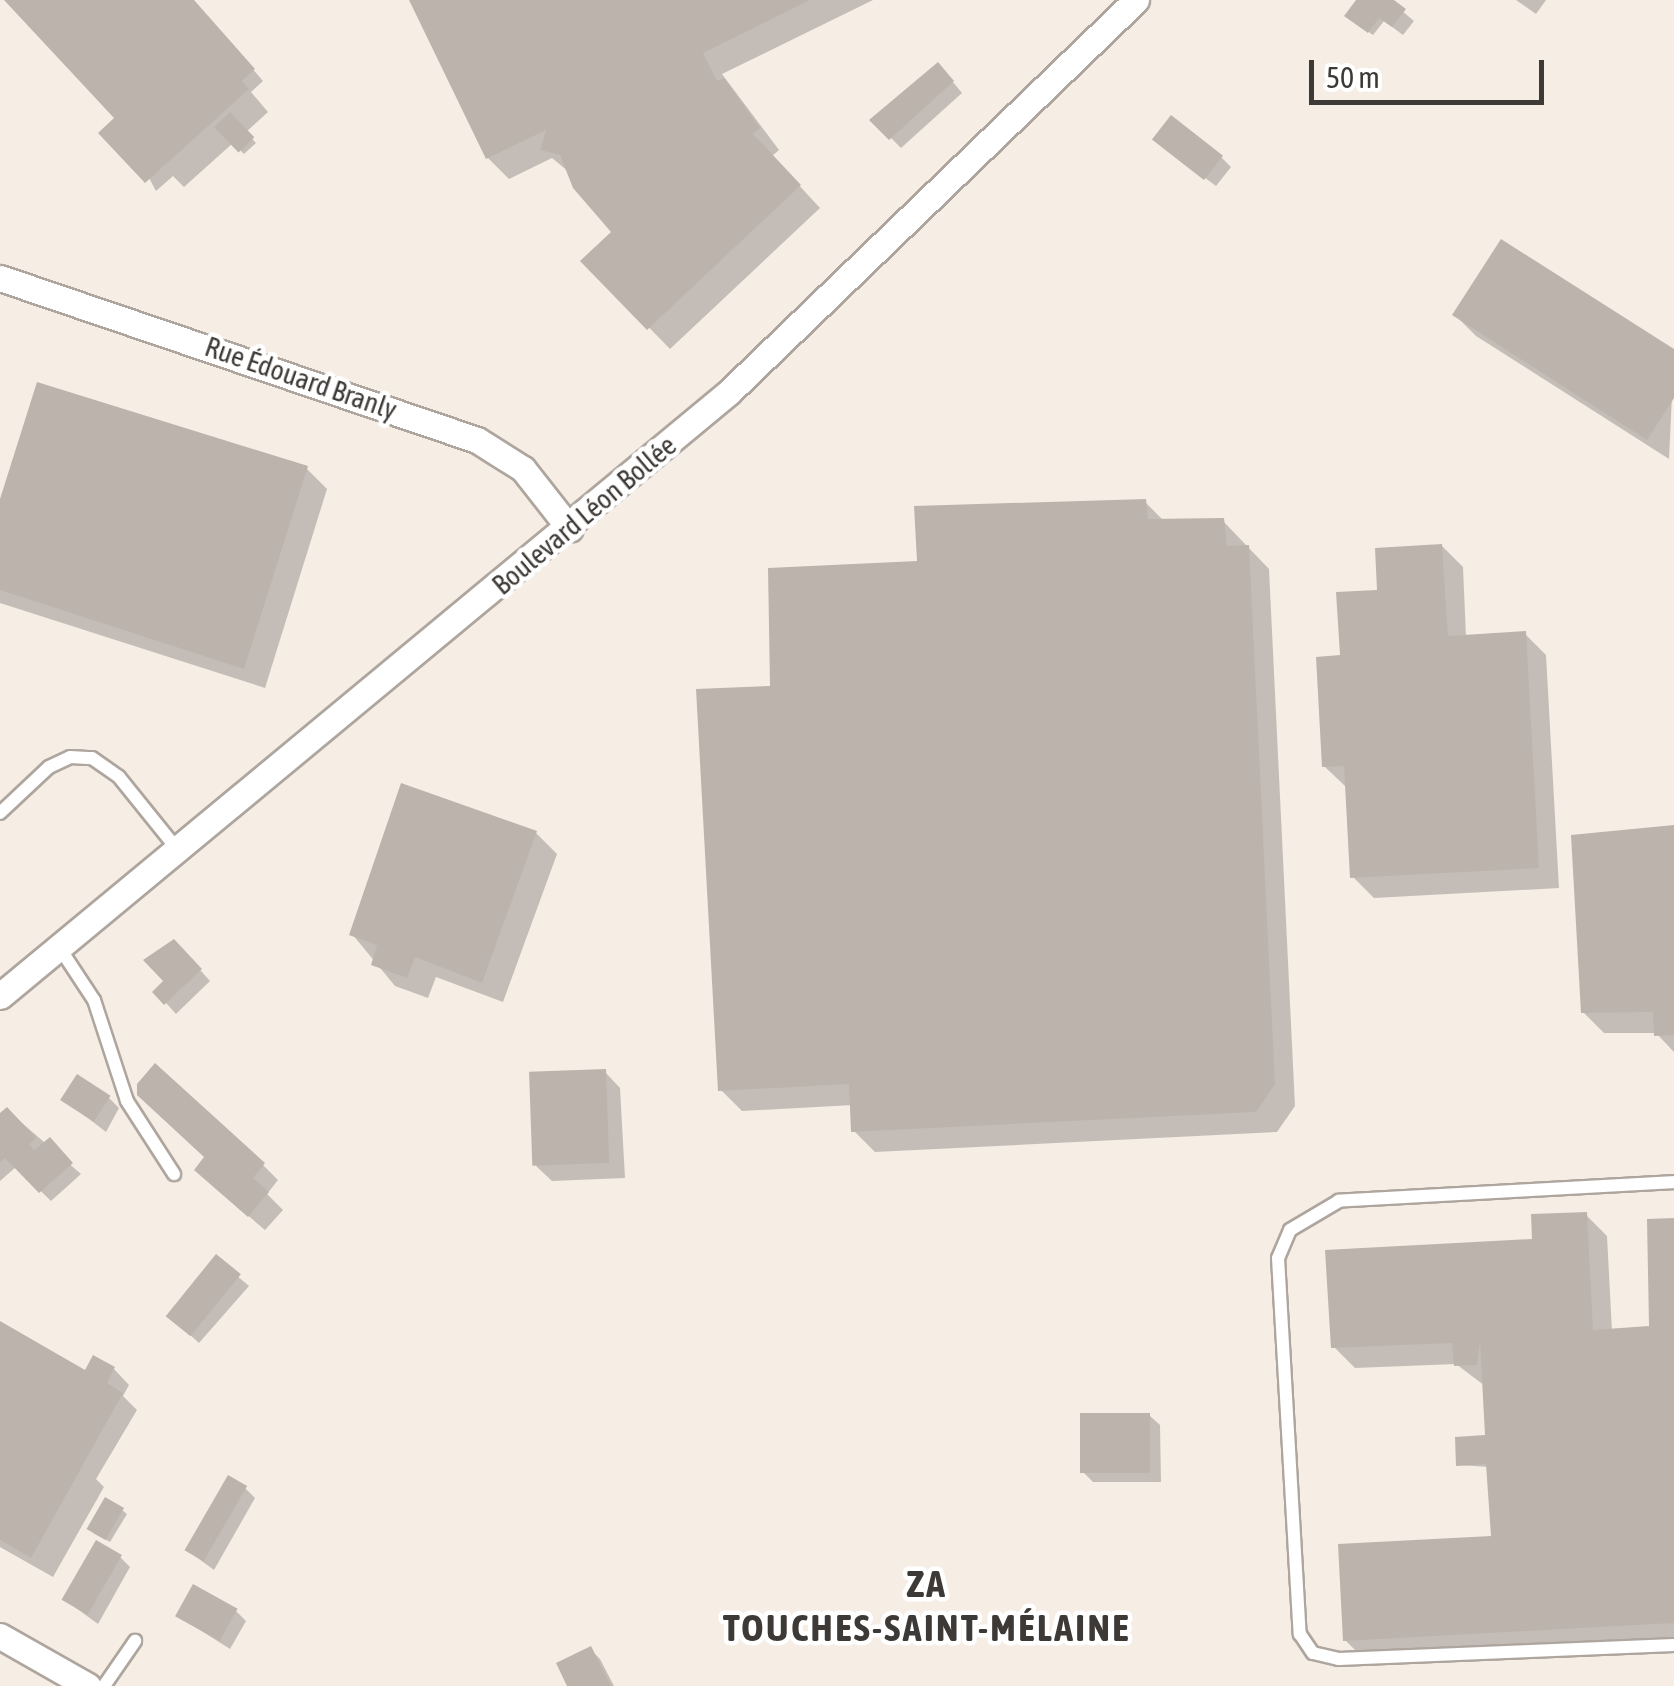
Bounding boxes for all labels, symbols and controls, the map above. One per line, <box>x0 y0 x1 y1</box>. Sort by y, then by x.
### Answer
scale bar <box>1314 40 1549 102</box>
text: 50 m <box>1326 60 1380 94</box>
street label: Rue Édouard Branly <box>201 329 401 427</box>
street label: Boulevard Léon Bollée <box>485 428 683 602</box>
district label: ZA TOUCHES-SAINT-MÉLAINE <box>723 1561 1131 1650</box>

